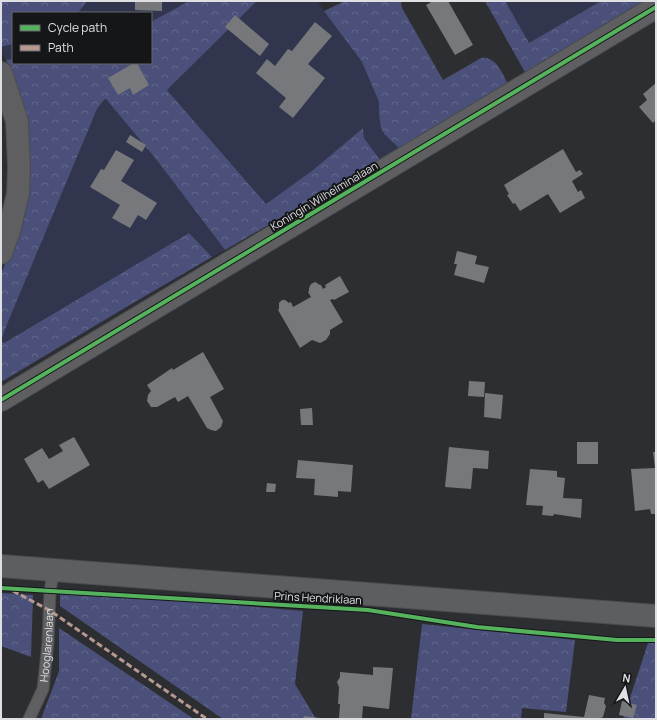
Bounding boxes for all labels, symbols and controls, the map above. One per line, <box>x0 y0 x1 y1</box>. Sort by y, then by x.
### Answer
legend <box>12 12 152 64</box>
text: Cycle path <box>48 19 107 36</box>
text: Path <box>48 39 74 56</box>
street label: Koningin Wilhelminalaan <box>267 158 380 234</box>
street label: Prins Hendriklaan <box>274 588 362 607</box>
street label: Hooglarenlaan <box>36 608 56 683</box>
north arrow <box>605 668 645 708</box>
text: N <box>622 670 632 686</box>

